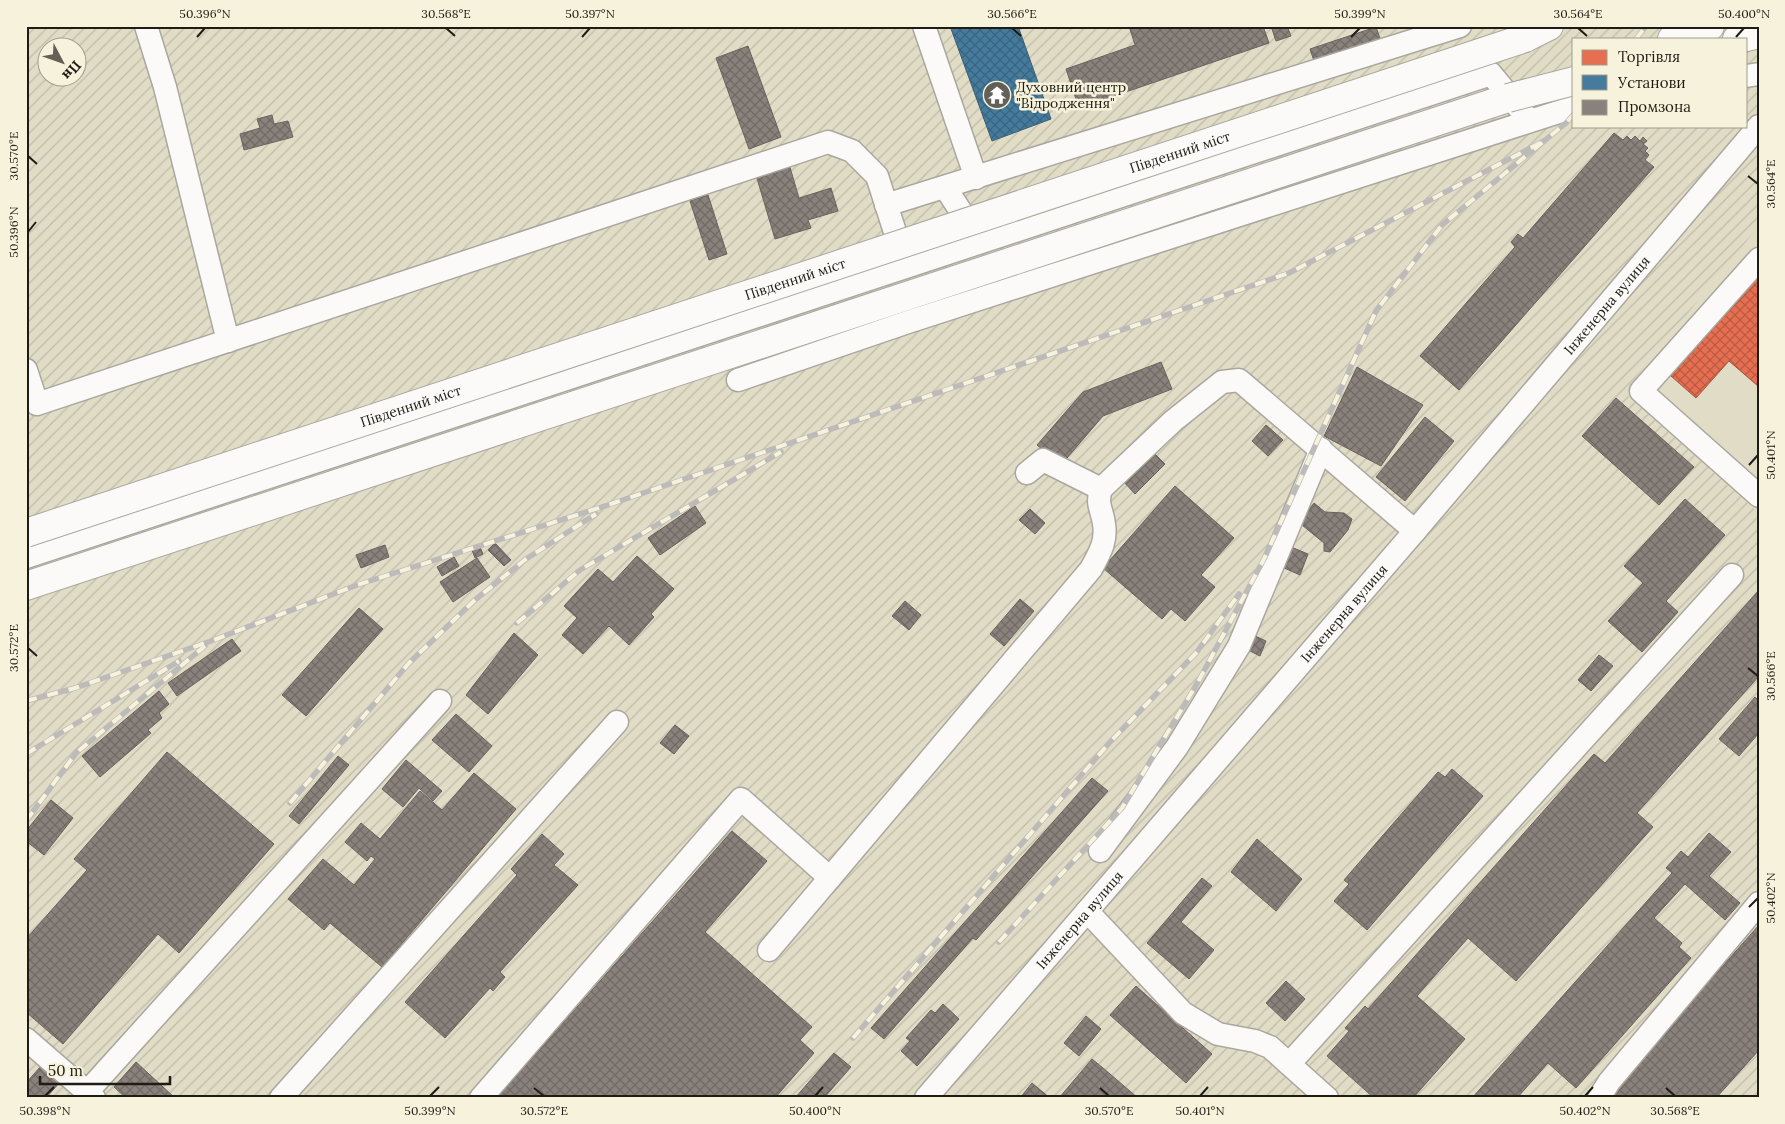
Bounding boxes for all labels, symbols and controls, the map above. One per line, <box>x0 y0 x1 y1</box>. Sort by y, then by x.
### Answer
text: 50.396°N <box>179 6 231 21</box>
text: 30.568°E <box>421 6 471 21</box>
text: 50.397°N <box>565 6 615 21</box>
text: 30.566°E <box>987 6 1037 21</box>
text: 50.399°N <box>1334 6 1386 21</box>
text: 30.564°E <box>1553 6 1603 21</box>
text: 50.400°N <box>1718 6 1770 21</box>
north arrow <box>38 38 88 88</box>
legend <box>1572 38 1748 128</box>
text: Торгівля <box>1618 47 1680 66</box>
text: Пн <box>58 57 85 84</box>
text: Установи <box>1617 73 1686 92</box>
place label: Духовний центр "Відродження" <box>1016 78 1126 112</box>
temple icon: Духовний центр "Відродження" <box>982 80 1012 110</box>
text: Промзона <box>1618 97 1691 116</box>
street label: Південний міст <box>1127 127 1232 177</box>
text: 30.570°E <box>6 132 21 180</box>
text: 30.564°E <box>1763 159 1778 209</box>
text: 50.396°N <box>6 206 21 258</box>
street label: Інженерна вулиця <box>1560 252 1654 358</box>
street label: Південний міст <box>742 254 848 304</box>
street label: Південний міст <box>358 381 463 431</box>
text: 50.401°N <box>1763 430 1778 480</box>
street label: Інженерна вулиця <box>1297 560 1391 666</box>
text: 30.572°E <box>6 624 21 672</box>
text: 30.566°E <box>1763 651 1778 701</box>
street label: Інженерна вулиця <box>1032 867 1127 973</box>
text: 50.402°N <box>1763 872 1778 924</box>
scale bar <box>40 1054 170 1086</box>
text: 50 m <box>48 1061 83 1080</box>
text: 50.398°N <box>19 1103 71 1118</box>
text: 50.399°N <box>404 1103 456 1118</box>
text: 30.572°E <box>520 1103 568 1118</box>
text: 50.400°N <box>789 1103 841 1118</box>
text: 30.570°E <box>1085 1103 1133 1118</box>
text: 50.401°N <box>1175 1103 1225 1118</box>
text: 50.402°N <box>1559 1103 1611 1118</box>
text: 30.568°E <box>1650 1103 1700 1118</box>

